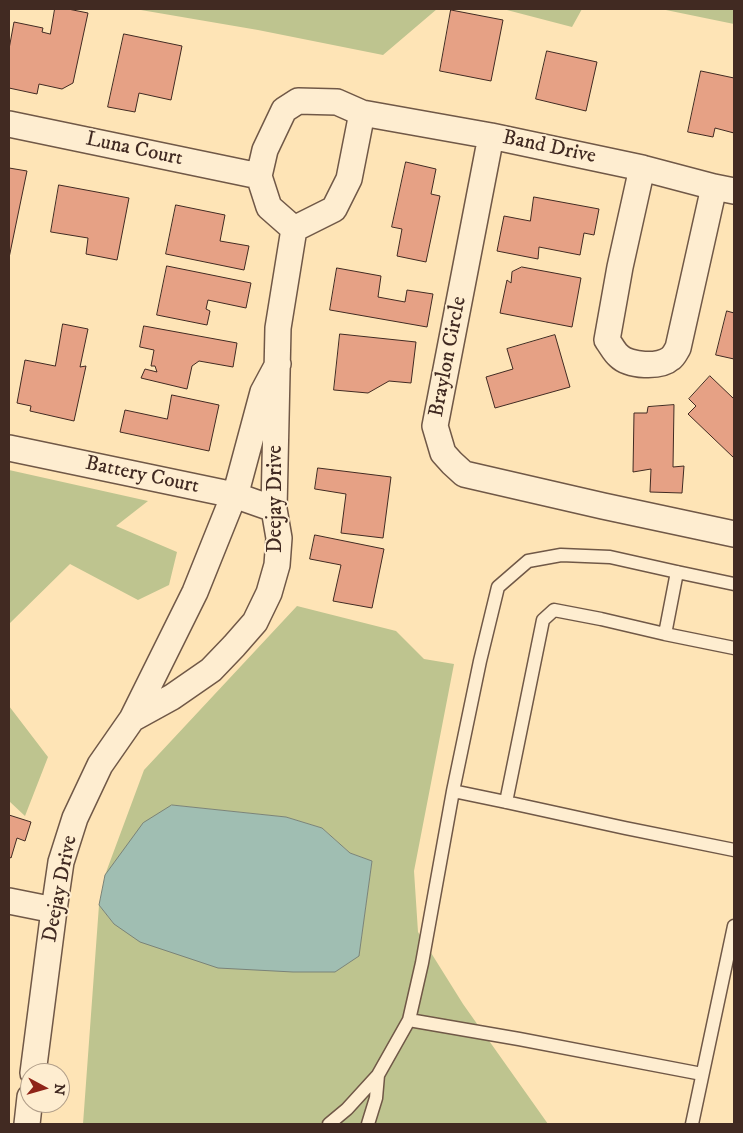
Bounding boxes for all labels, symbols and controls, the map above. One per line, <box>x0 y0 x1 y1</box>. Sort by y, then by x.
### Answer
street label: Band Drive <box>500 126 598 170</box>
street label: Luna Court <box>83 127 185 173</box>
street label: Braylon Circle <box>425 295 473 419</box>
street label: Deejay Drive <box>264 445 290 553</box>
street label: Battery Court <box>83 452 201 500</box>
street label: Deejay Drive <box>38 834 84 944</box>
north arrow <box>20 1063 70 1113</box>
text: N <box>49 1083 68 1096</box>

